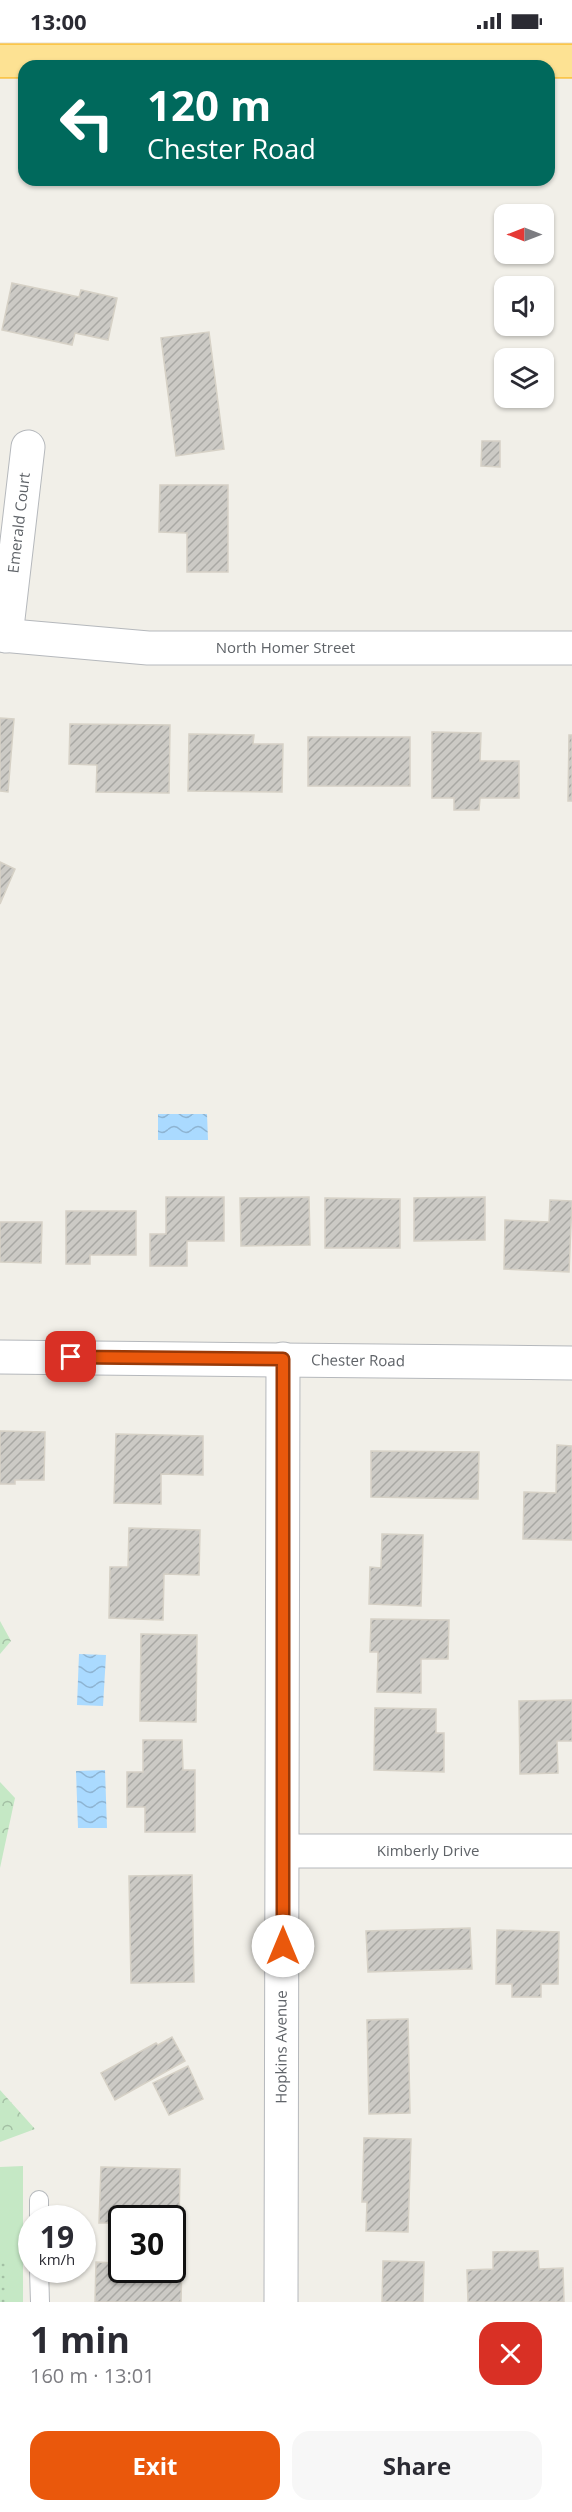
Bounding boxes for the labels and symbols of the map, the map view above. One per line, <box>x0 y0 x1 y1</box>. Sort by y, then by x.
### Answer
north arrow <box>494 204 554 264</box>
street label: Emerald Court <box>2 471 34 574</box>
street label: North Homer Street <box>216 637 355 657</box>
pin <box>45 1331 96 1382</box>
street label: Chester Road <box>311 1349 405 1370</box>
street label: Kimberly Drive <box>377 1840 479 1860</box>
position arrow <box>251 1914 315 1978</box>
street label: Hopkins Avenue <box>270 1990 291 2104</box>
speed limit sign: 30 <box>108 2205 186 2283</box>

